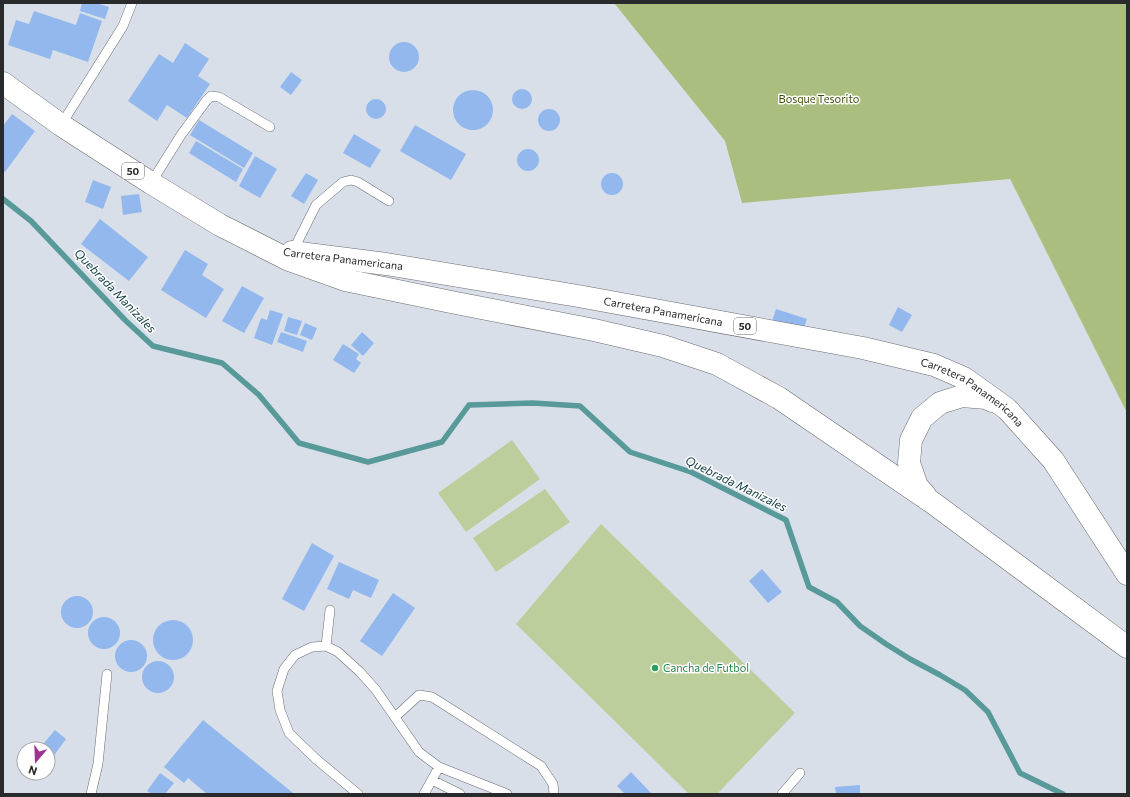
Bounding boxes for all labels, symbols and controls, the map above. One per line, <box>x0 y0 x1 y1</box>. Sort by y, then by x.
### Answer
park label: Bosque Tesorito <box>779 92 860 105</box>
road number: 50 <box>122 163 144 179</box>
water label: Quebrada Manizales <box>72 245 160 336</box>
street label: Carretera Panamericana <box>282 245 404 272</box>
street label: Carretera Panamericana <box>603 294 724 328</box>
road number: 50 <box>734 318 756 334</box>
street label: Carretera Panamericana <box>919 355 1027 429</box>
water label: Quebrada Manizales <box>683 452 790 514</box>
place label: Cancha de Futbol <box>663 661 749 674</box>
marker: Cancha de Futbol <box>650 663 660 673</box>
north arrow <box>16 741 56 781</box>
text: N <box>27 763 39 778</box>

